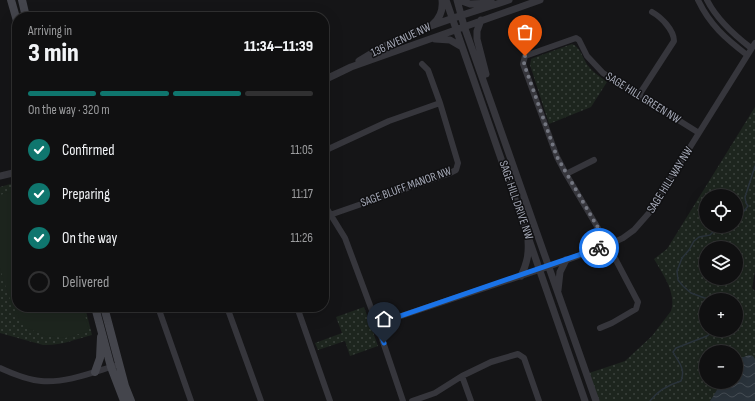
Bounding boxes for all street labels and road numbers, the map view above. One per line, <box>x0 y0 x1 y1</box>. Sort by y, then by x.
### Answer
street label: 136 AVENUE NW <box>369 20 434 60</box>
street label: SAGE HILL GREEN NW <box>603 69 683 127</box>
street label: SAGE HILL WAY NW <box>644 144 696 216</box>
street label: SAGE HILL DRIVE NW <box>495 159 537 242</box>
street label: SAGE BLUFF MANOR NW <box>358 164 454 210</box>

